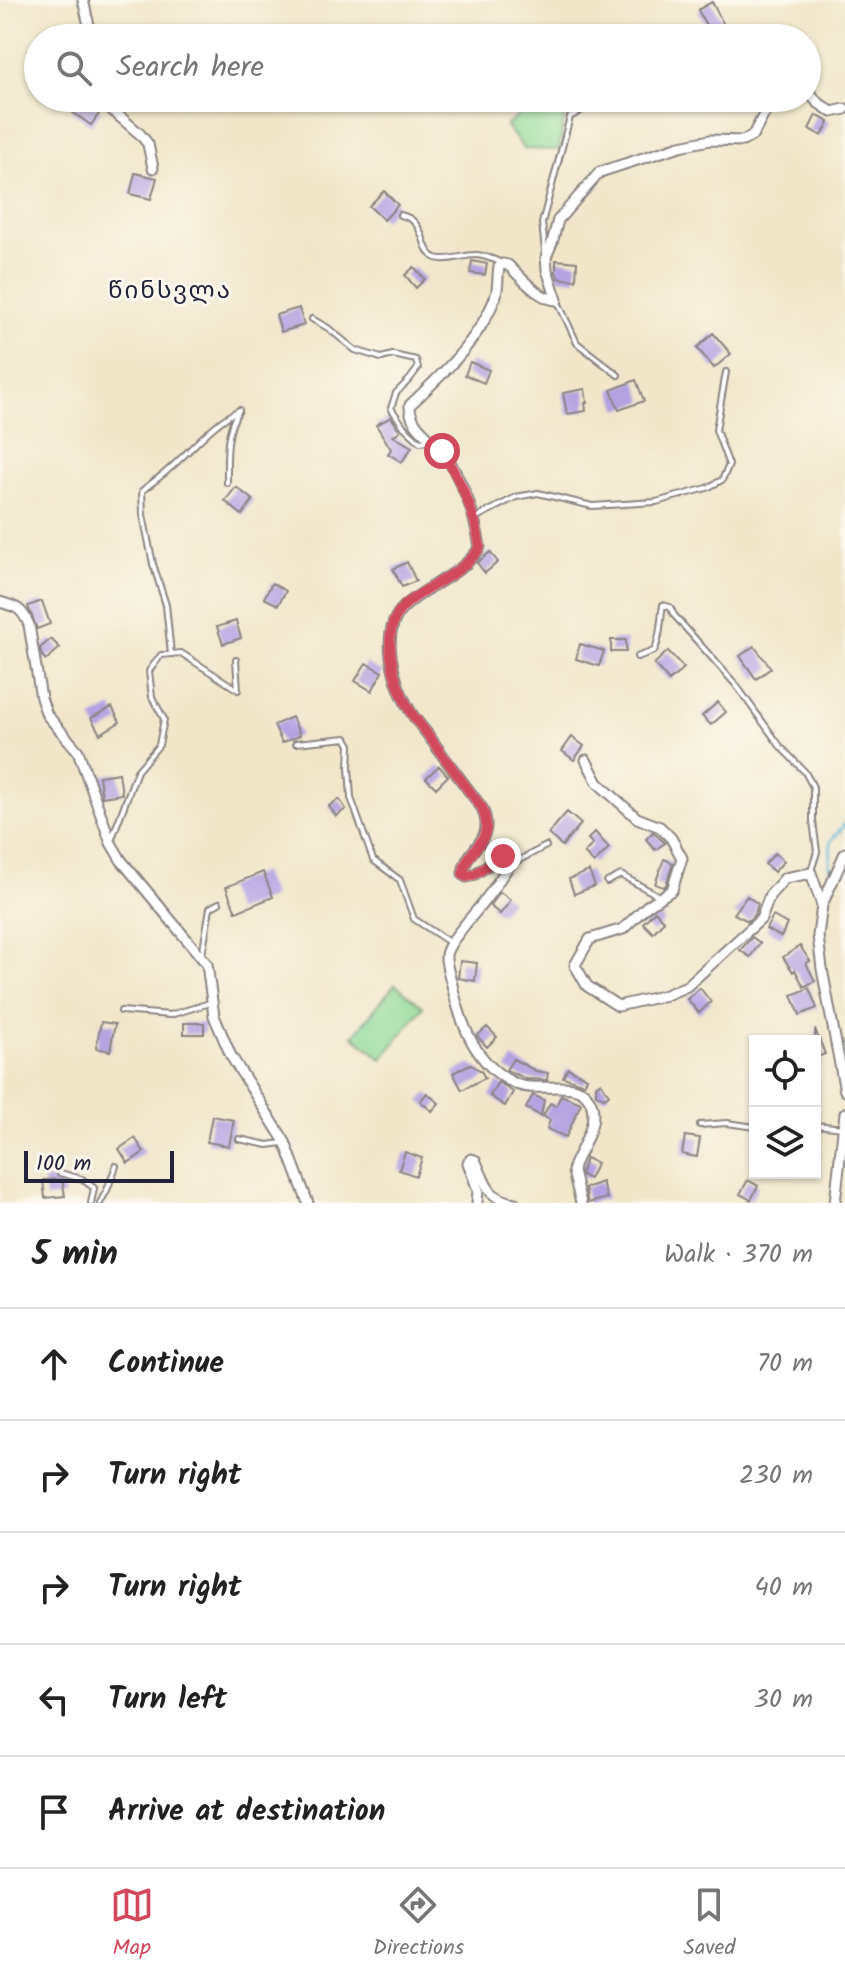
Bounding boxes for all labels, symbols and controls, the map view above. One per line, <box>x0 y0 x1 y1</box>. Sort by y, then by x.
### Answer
search box <box>24 24 821 112</box>
text: Search here <box>116 44 264 92</box>
icon: search <box>52 46 96 90</box>
district label: წინსვლა <box>108 272 232 311</box>
route start <box>424 433 460 469</box>
route end <box>485 838 521 874</box>
map controls <box>749 1035 821 1179</box>
button: locate <box>749 1035 821 1107</box>
button: layers <box>749 1107 821 1179</box>
scale bar <box>24 1147 174 1183</box>
text: 100 m <box>36 1147 91 1182</box>
text: 5 min <box>32 1228 118 1282</box>
text: Walk · 370 m <box>664 1234 813 1276</box>
text: Continue <box>108 1340 224 1388</box>
icon: ahead <box>32 1342 76 1386</box>
text: 70 m <box>757 1343 813 1385</box>
text: Turn right <box>108 1452 241 1500</box>
icon: right <box>32 1454 76 1498</box>
text: 230 m <box>739 1455 813 1497</box>
text: Turn right <box>108 1564 241 1612</box>
icon: right <box>32 1566 76 1610</box>
text: 40 m <box>755 1567 813 1609</box>
text: Turn left <box>108 1676 227 1724</box>
icon: left <box>32 1678 76 1722</box>
text: 30 m <box>754 1679 813 1721</box>
text: Arrive at destination <box>108 1788 385 1836</box>
icon: arrive <box>32 1790 76 1834</box>
tab: Map <box>110 1883 154 1966</box>
tab: Directions <box>373 1883 464 1966</box>
tab: Saved <box>683 1883 735 1966</box>

